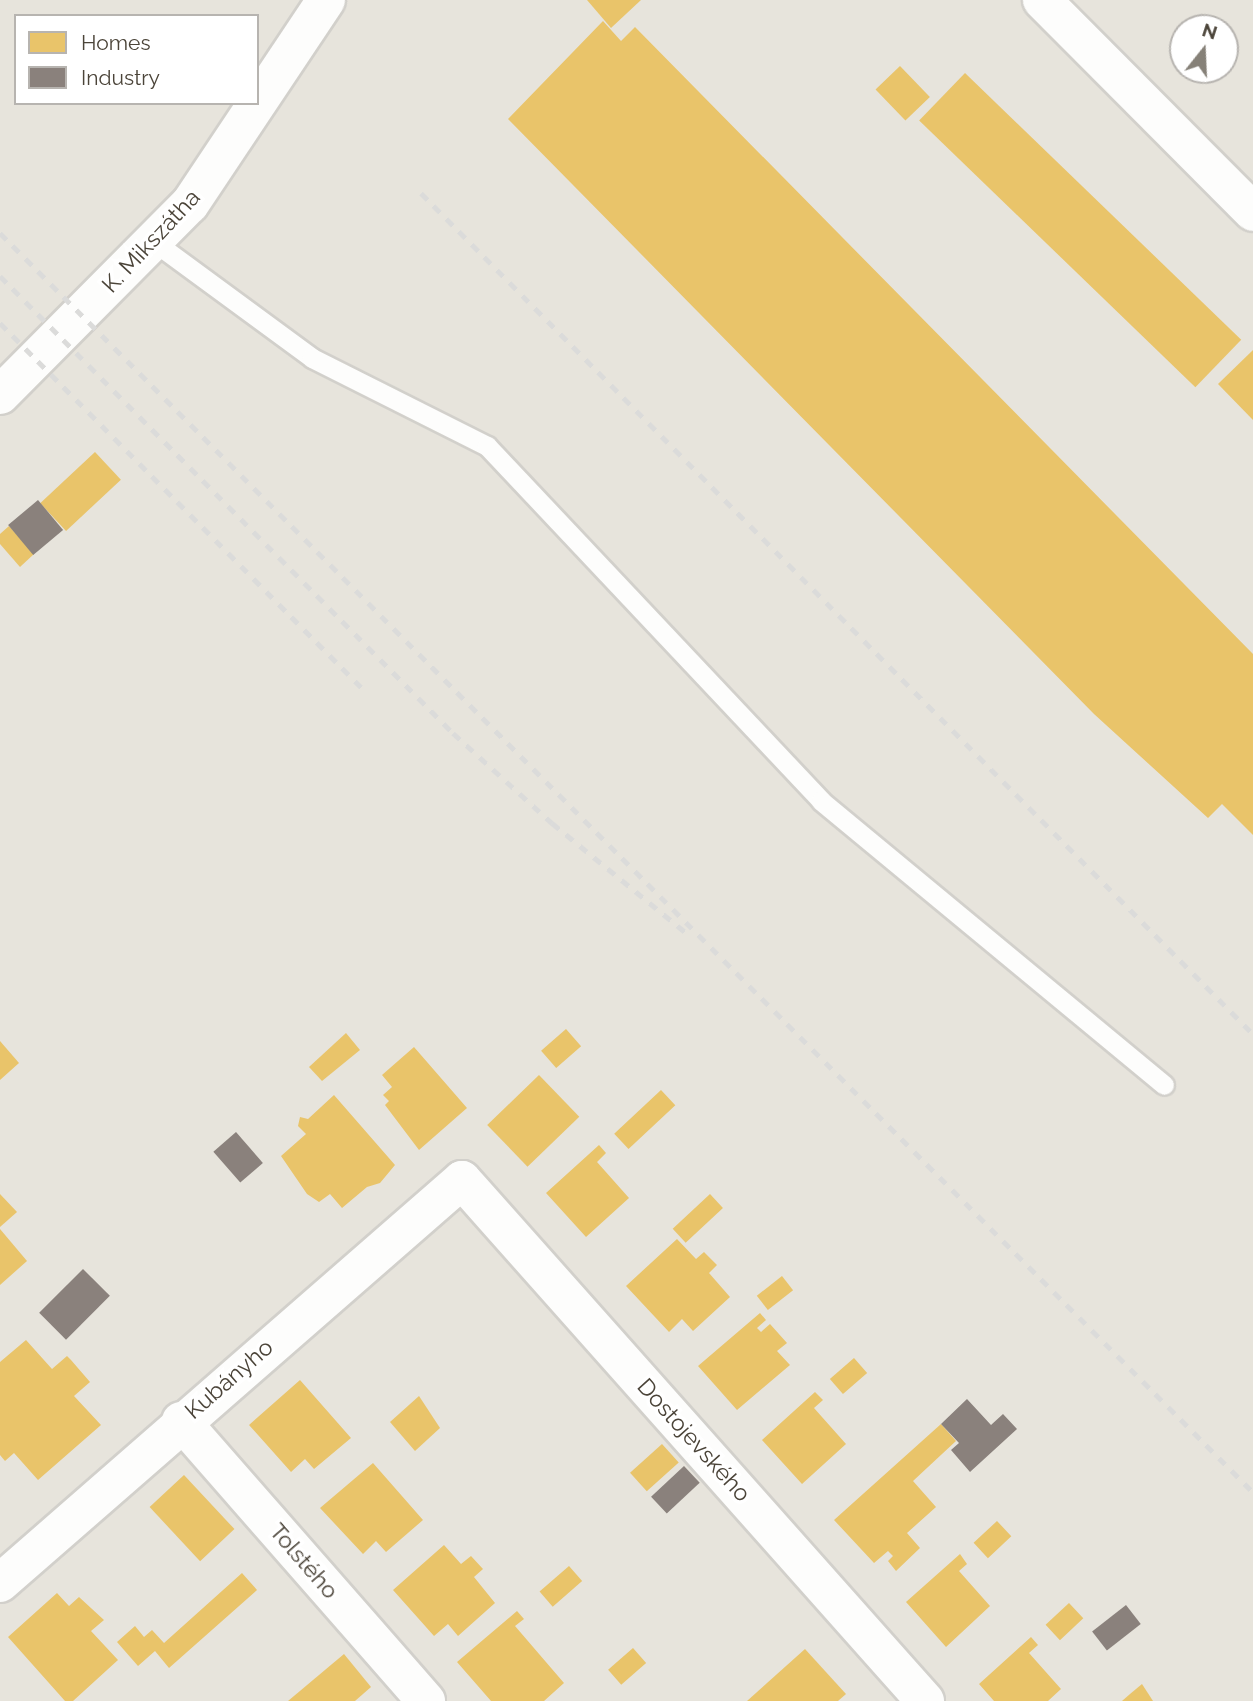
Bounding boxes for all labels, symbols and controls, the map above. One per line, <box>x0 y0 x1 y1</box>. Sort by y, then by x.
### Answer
legend <box>14 14 259 105</box>
north arrow <box>1169 14 1239 84</box>
text: N <box>1200 18 1220 44</box>
text: Homes <box>81 30 151 55</box>
text: Industry <box>81 65 160 90</box>
street label: K. Mikszátha <box>96 184 206 298</box>
street label: Kubányho <box>179 1333 279 1425</box>
street label: Dostojevského <box>632 1373 756 1507</box>
street label: Tolstého <box>264 1518 344 1604</box>

